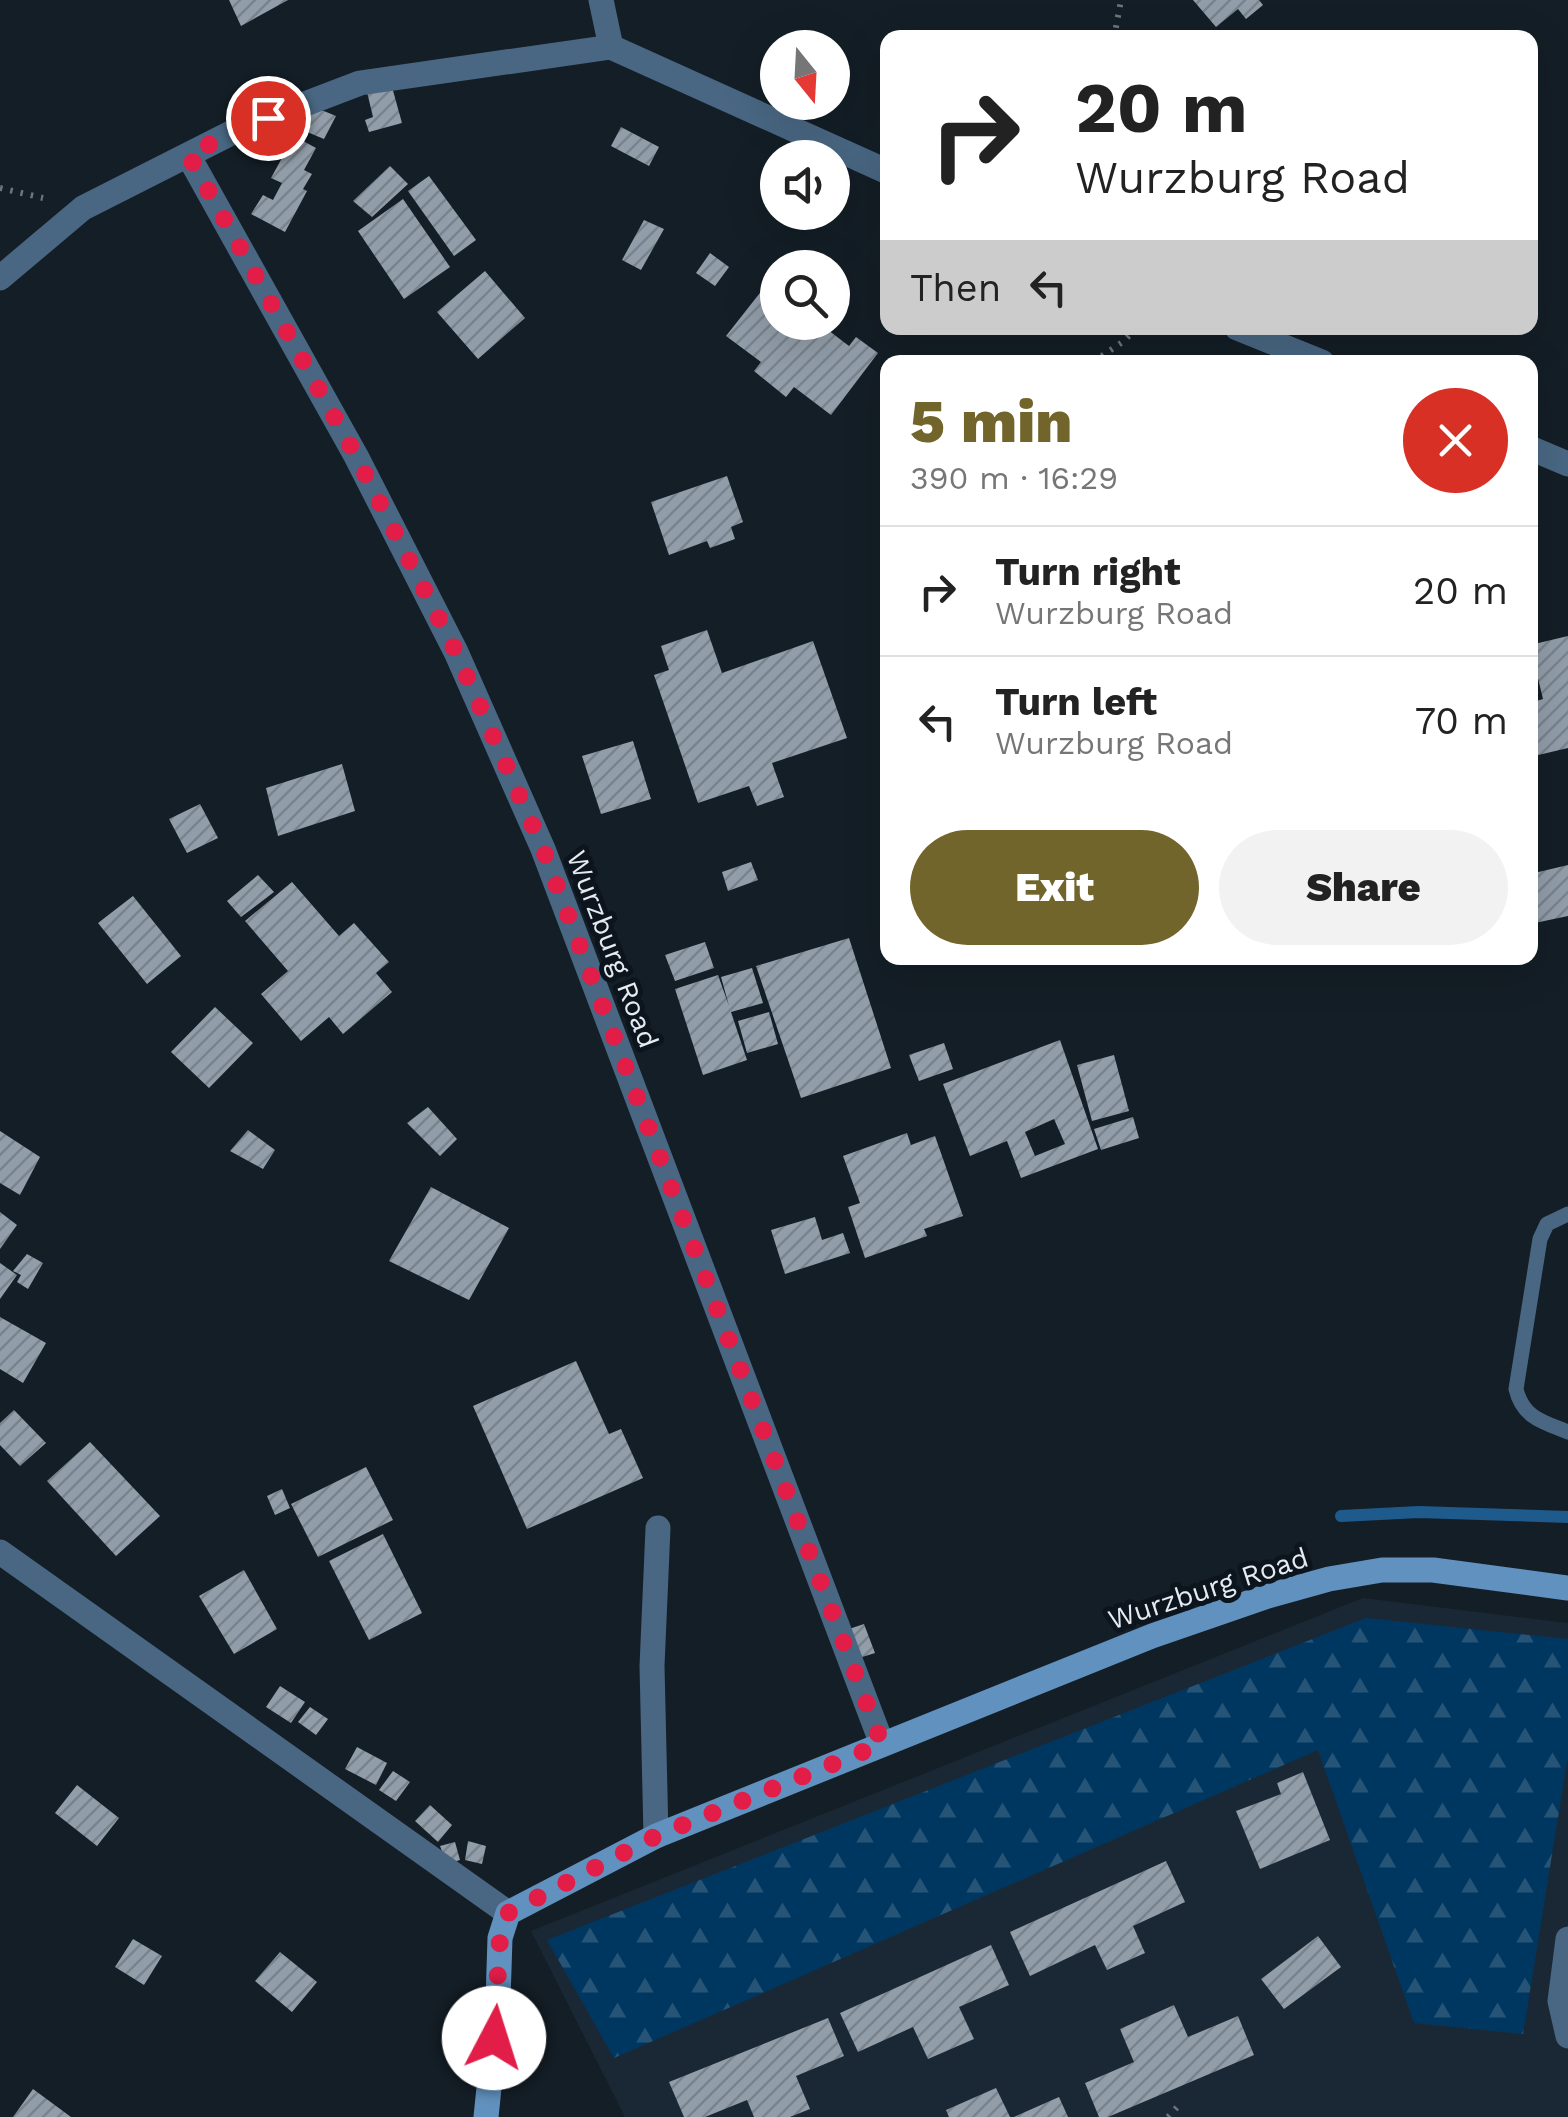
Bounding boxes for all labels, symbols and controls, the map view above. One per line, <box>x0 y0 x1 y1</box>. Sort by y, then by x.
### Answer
north arrow <box>760 30 850 120</box>
map controls <box>760 30 850 340</box>
text: 20 m <box>1075 67 1248 149</box>
icon: right <box>910 70 1040 200</box>
pin <box>226 76 311 161</box>
icon: arrive <box>241 91 296 146</box>
button: sound <box>760 140 850 230</box>
text: Wurzburg Road <box>1075 151 1410 204</box>
button: search <box>760 250 850 340</box>
icon: left <box>1021 260 1076 315</box>
text: Then <box>910 266 1001 310</box>
text: 5 min <box>910 386 1072 457</box>
button: close <box>1403 388 1508 493</box>
text: 390 m · 16:29 <box>910 459 1118 497</box>
text: Turn right <box>995 550 1181 594</box>
icon: right <box>910 564 965 619</box>
text: 20 m <box>1413 569 1508 613</box>
text: Wurzburg Road <box>995 594 1233 632</box>
text: Turn left <box>995 680 1157 724</box>
icon: left <box>910 694 965 749</box>
text: 70 m <box>1415 699 1508 743</box>
text: Wurzburg Road <box>995 724 1233 762</box>
button: Exit <box>910 830 1199 945</box>
button: Share <box>1219 830 1508 945</box>
street label: Wurzburg Road <box>560 846 665 1052</box>
street label: Wurzburg Road <box>1104 1541 1312 1636</box>
position arrow <box>442 1986 546 2090</box>

